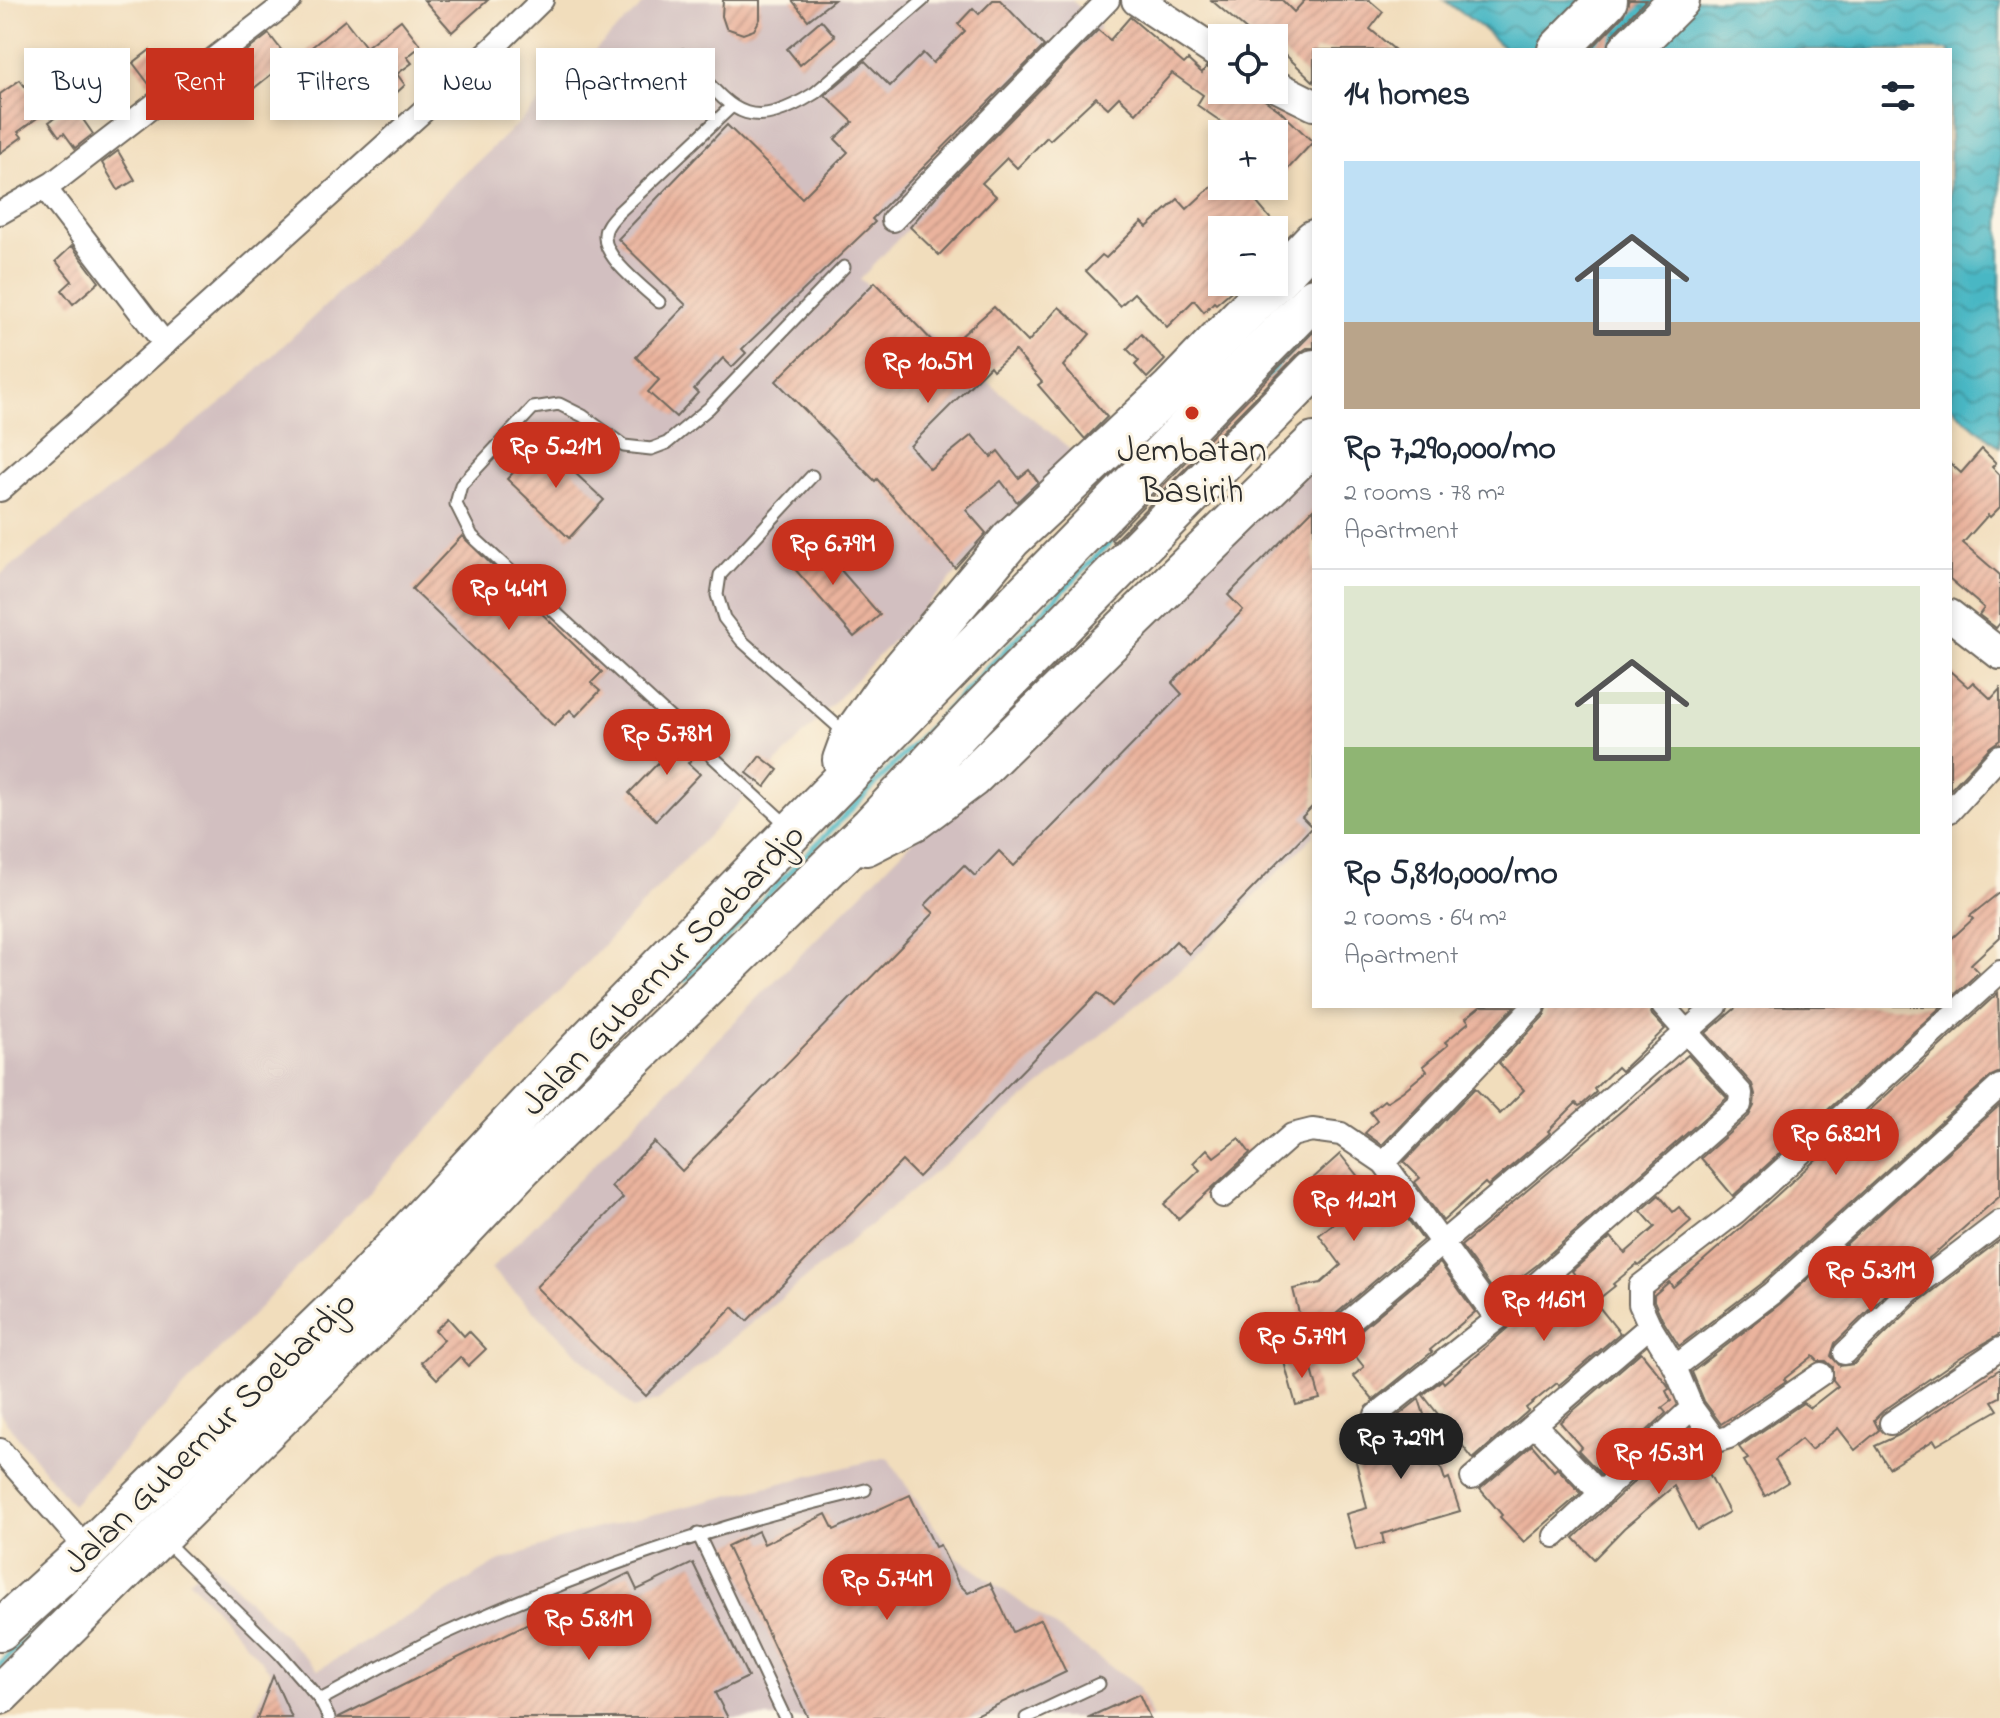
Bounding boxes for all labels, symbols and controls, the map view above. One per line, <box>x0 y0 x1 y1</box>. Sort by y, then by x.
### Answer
map controls <box>1208 24 1288 296</box>
button: locate <box>1208 24 1288 104</box>
chip: Buy <box>24 48 130 120</box>
chip: Rent <box>146 48 254 120</box>
chip: Filters <box>270 48 398 120</box>
chip: New <box>414 48 520 120</box>
chip: Apartment <box>536 48 715 120</box>
text: 14 homes <box>1344 71 1470 121</box>
icon: filters <box>1876 74 1920 118</box>
button: + <box>1208 120 1288 200</box>
icon: home <box>1560 213 1704 357</box>
button: − <box>1208 216 1288 296</box>
pin: Rp 10.5M <box>845 337 1011 405</box>
text: Rp 10.5M <box>883 344 973 382</box>
marker: Jembatan Basirih <box>1183 404 1201 422</box>
pin: Rp 5.21M <box>473 422 639 490</box>
text: Rp 7,290,000/mo <box>1344 425 1556 475</box>
place label: Jembatan Basirih <box>1117 426 1267 520</box>
text: Rp 5.21M <box>510 429 602 467</box>
text: 2 rooms · 78 m² <box>1344 475 1505 513</box>
text: Apartment <box>1344 513 1458 551</box>
pin: Rp 6.79M <box>750 519 916 587</box>
text: Rp 6.79M <box>790 526 876 564</box>
pin: Rp 4.4M <box>435 564 583 632</box>
text: Rp 4.4M <box>470 571 548 609</box>
icon: home <box>1560 638 1704 782</box>
pin: Rp 5.78M <box>584 709 750 777</box>
text: Rp 5.78M <box>621 716 713 754</box>
street label: Jalan Gubernur Soebardjo <box>509 812 819 1130</box>
text: Rp 5,810,000/mo <box>1344 850 1558 900</box>
text: 2 rooms · 64 m² <box>1344 900 1507 938</box>
text: Apartment <box>1344 938 1458 976</box>
pin: Rp 6.82M <box>1753 1109 1919 1177</box>
text: Rp 6.82M <box>1791 1116 1881 1154</box>
pin: Rp 11.2M <box>1271 1175 1437 1243</box>
text: Rp 11.2M <box>1311 1182 1397 1220</box>
pin: Rp 5.31M <box>1788 1246 1954 1314</box>
text: Rp 5.31M <box>1826 1253 1916 1291</box>
pin: Rp 11.6M <box>1461 1275 1627 1343</box>
street label: Jalan Gubernur Soebardjo <box>52 1279 370 1589</box>
text: Rp 11.6M <box>1502 1282 1586 1320</box>
pin: Rp 5.79M <box>1219 1312 1385 1380</box>
text: Rp 5.79M <box>1257 1319 1347 1357</box>
pin: Rp 7.29M <box>1318 1413 1484 1481</box>
text: Rp 7.29M <box>1357 1420 1445 1458</box>
pin: Rp 15.3M <box>1576 1428 1742 1496</box>
text: Rp 15.3M <box>1614 1435 1704 1473</box>
pin: Rp 5.74M <box>804 1554 970 1622</box>
text: Rp 5.74M <box>841 1561 933 1599</box>
pin: Rp 5.81M <box>506 1594 672 1662</box>
text: Rp 5.81M <box>545 1601 634 1639</box>

